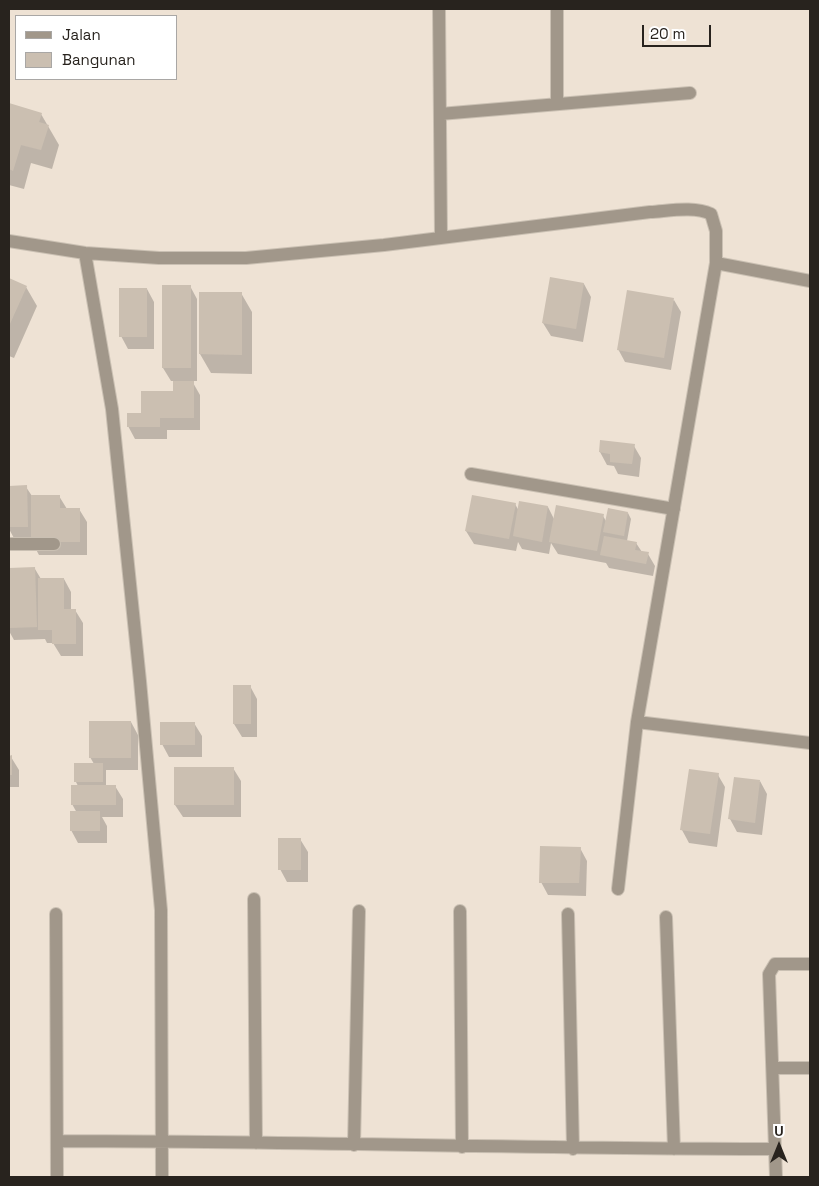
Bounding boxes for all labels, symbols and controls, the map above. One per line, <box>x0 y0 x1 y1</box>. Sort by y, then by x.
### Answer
legend <box>15 15 178 80</box>
scale bar <box>644 15 713 47</box>
text: 20 m <box>650 24 685 43</box>
text: Jalan <box>62 25 101 44</box>
text: Bangunan <box>62 50 136 69</box>
north arrow <box>754 1121 804 1171</box>
text: U <box>774 1122 784 1140</box>

